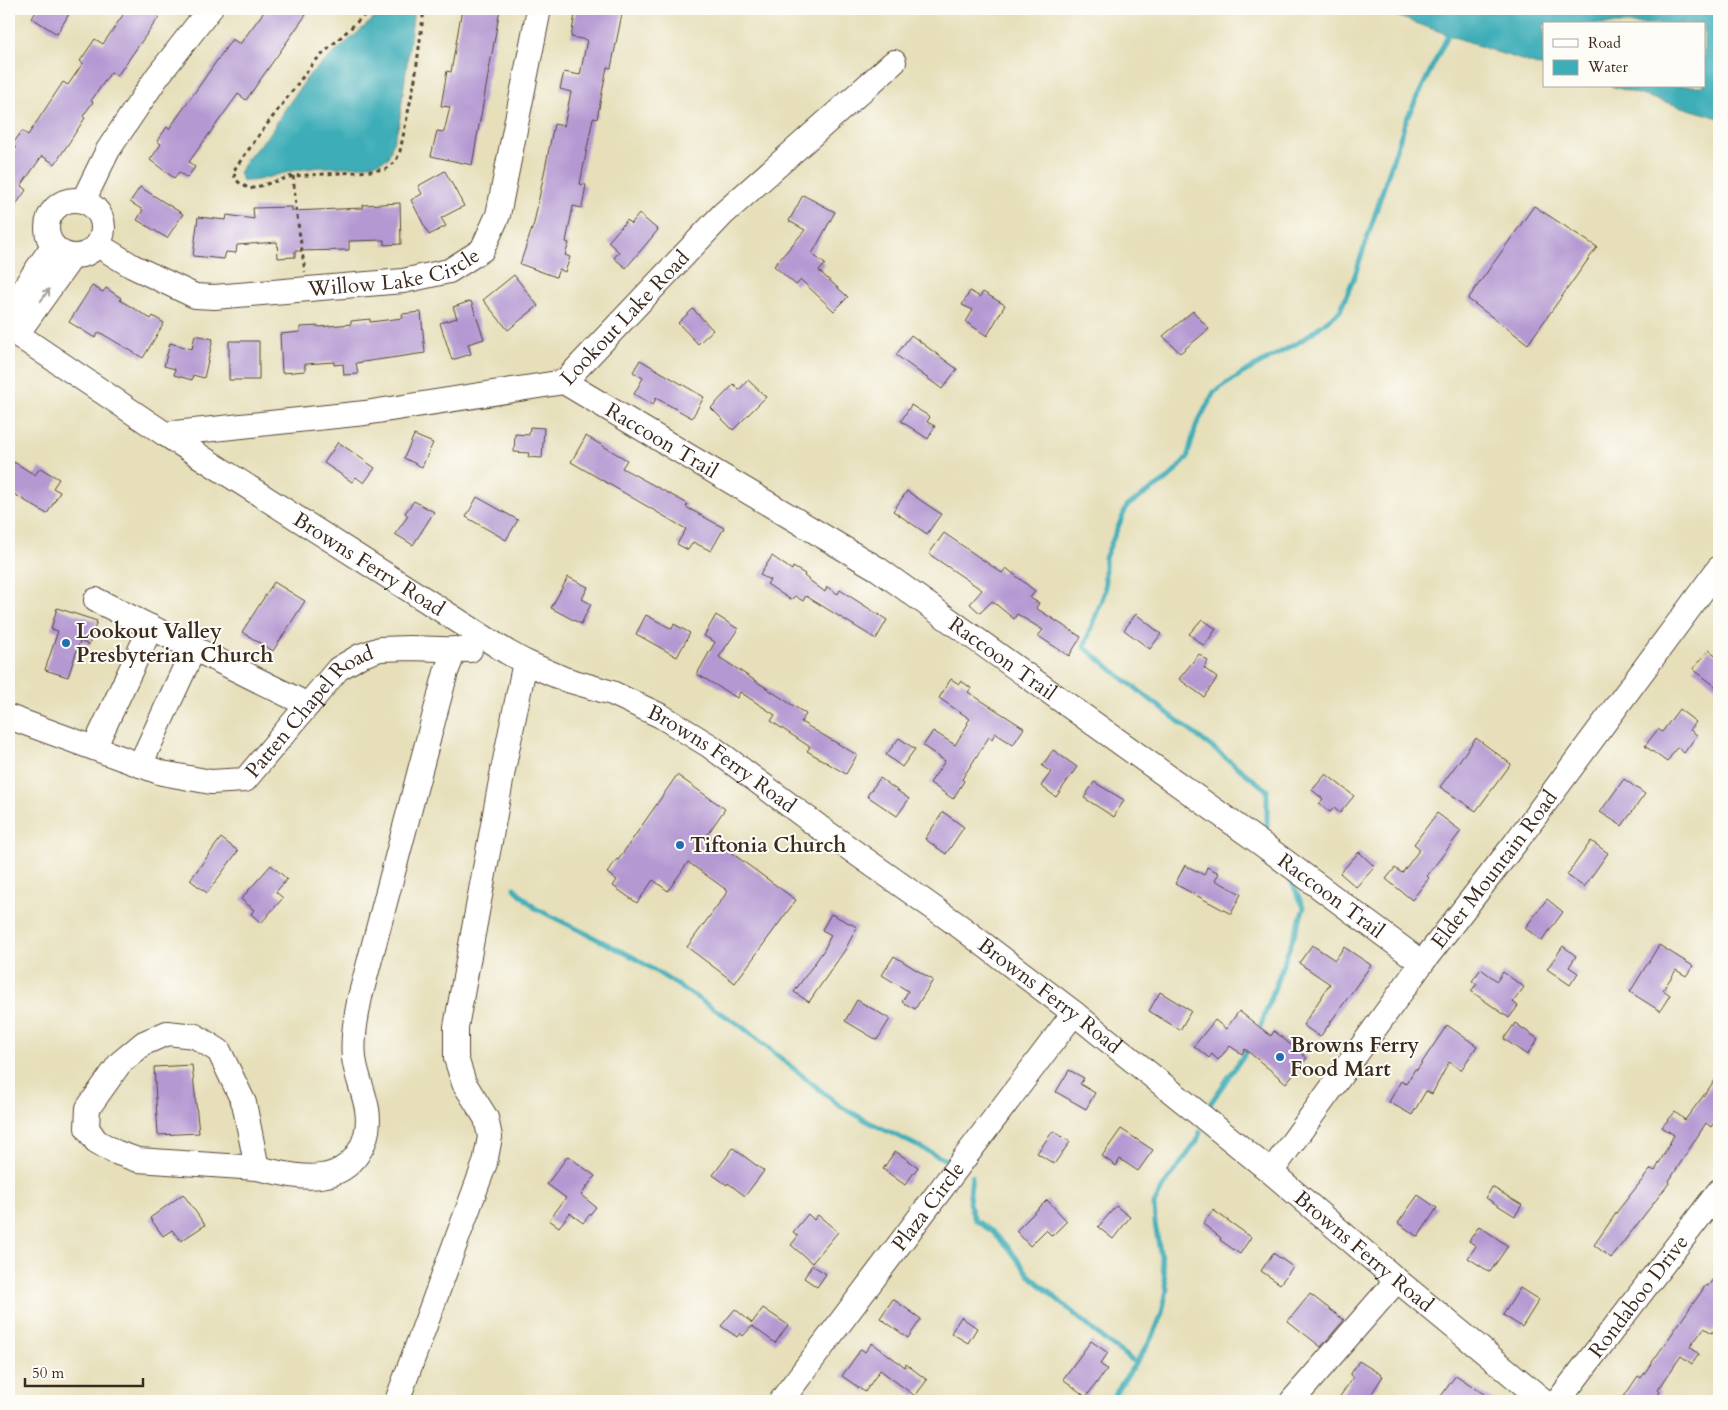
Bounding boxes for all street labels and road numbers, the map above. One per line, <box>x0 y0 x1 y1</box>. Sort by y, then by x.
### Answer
street label: Willow Lake Circle <box>306 241 485 304</box>
street label: Lookout Lake Road <box>554 244 696 392</box>
street label: Raccoon Trail <box>600 396 723 486</box>
street label: Browns Ferry Road <box>287 505 450 624</box>
street label: Raccoon Trail <box>943 610 1062 707</box>
street label: Patten Chapel Road <box>239 638 377 784</box>
street label: Browns Ferry Road <box>643 698 802 820</box>
street label: Elder Mountain Road <box>1424 785 1564 955</box>
street label: Raccoon Trail <box>1271 847 1390 945</box>
street label: Browns Ferry Road <box>972 931 1128 1061</box>
street label: Plaza Circle <box>885 1156 972 1257</box>
street label: Browns Ferry Road <box>1288 1184 1439 1319</box>
street label: Rondaboo Drive <box>1582 1229 1695 1364</box>

